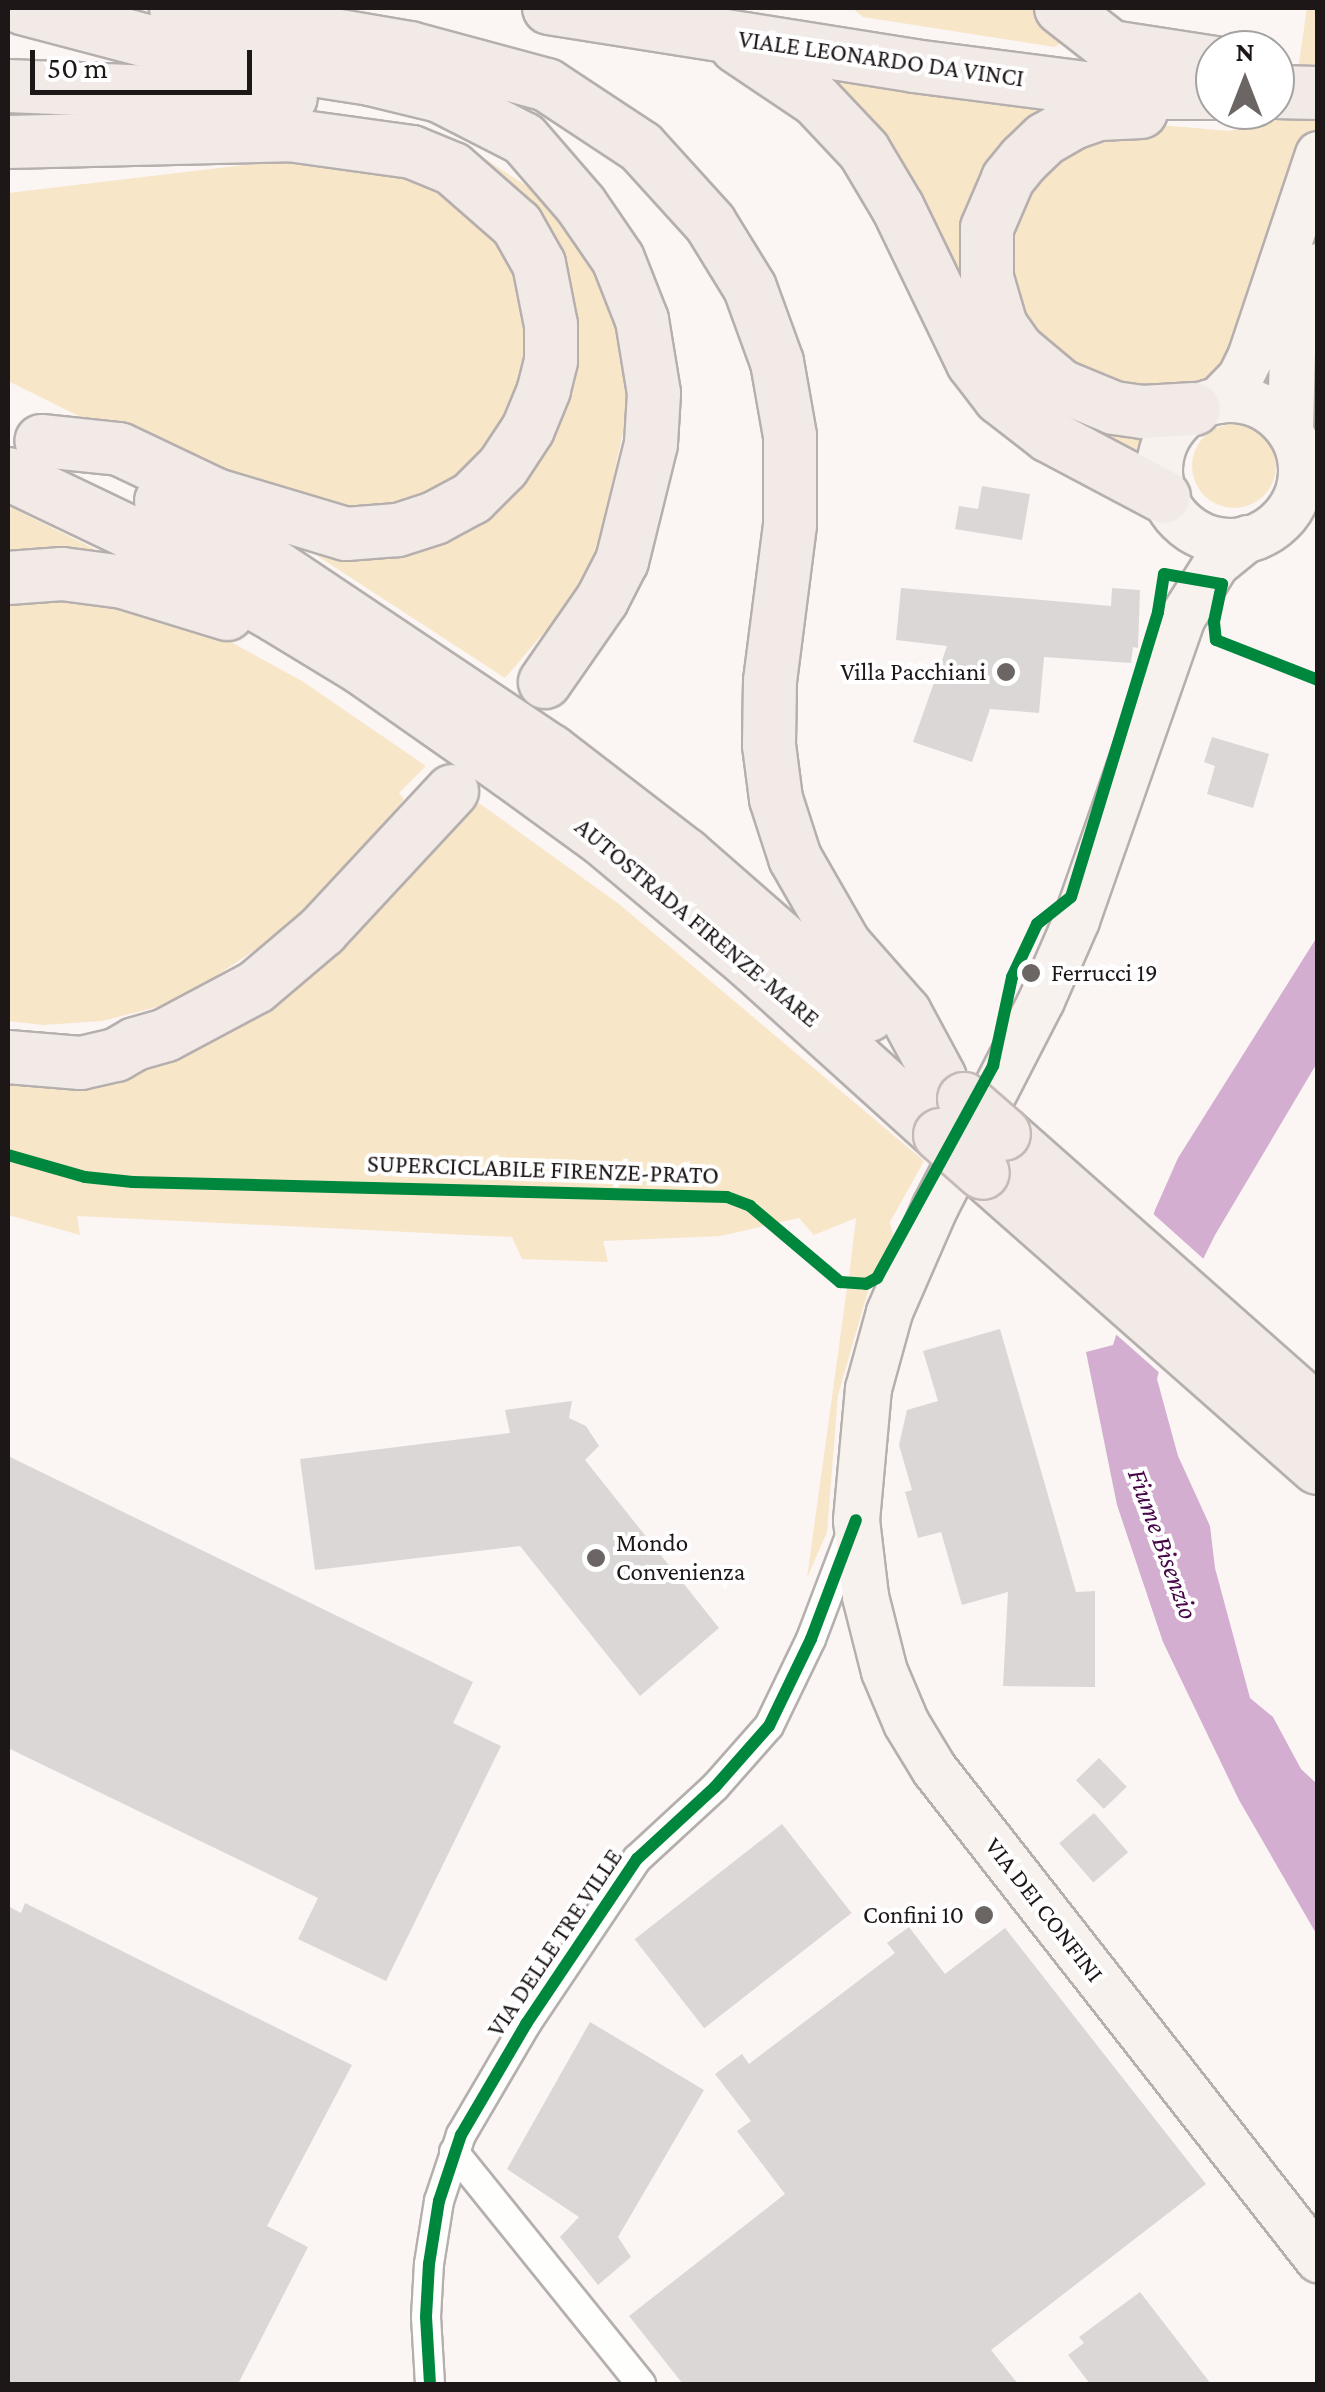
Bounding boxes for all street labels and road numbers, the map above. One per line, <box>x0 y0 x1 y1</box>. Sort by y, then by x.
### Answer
street label: VIALE LEONARDO DA VINCI <box>736 24 1026 94</box>
street label: AUTOSTRADA FIRENZE-MARE <box>569 812 825 1034</box>
street label: SUPERCICLABILE FIRENZE-PRATO <box>367 1149 719 1191</box>
street label: VIA DEI CONFINI <box>978 1832 1110 1988</box>
street label: VIA DELLE TRE VILLE <box>481 1843 629 2043</box>

